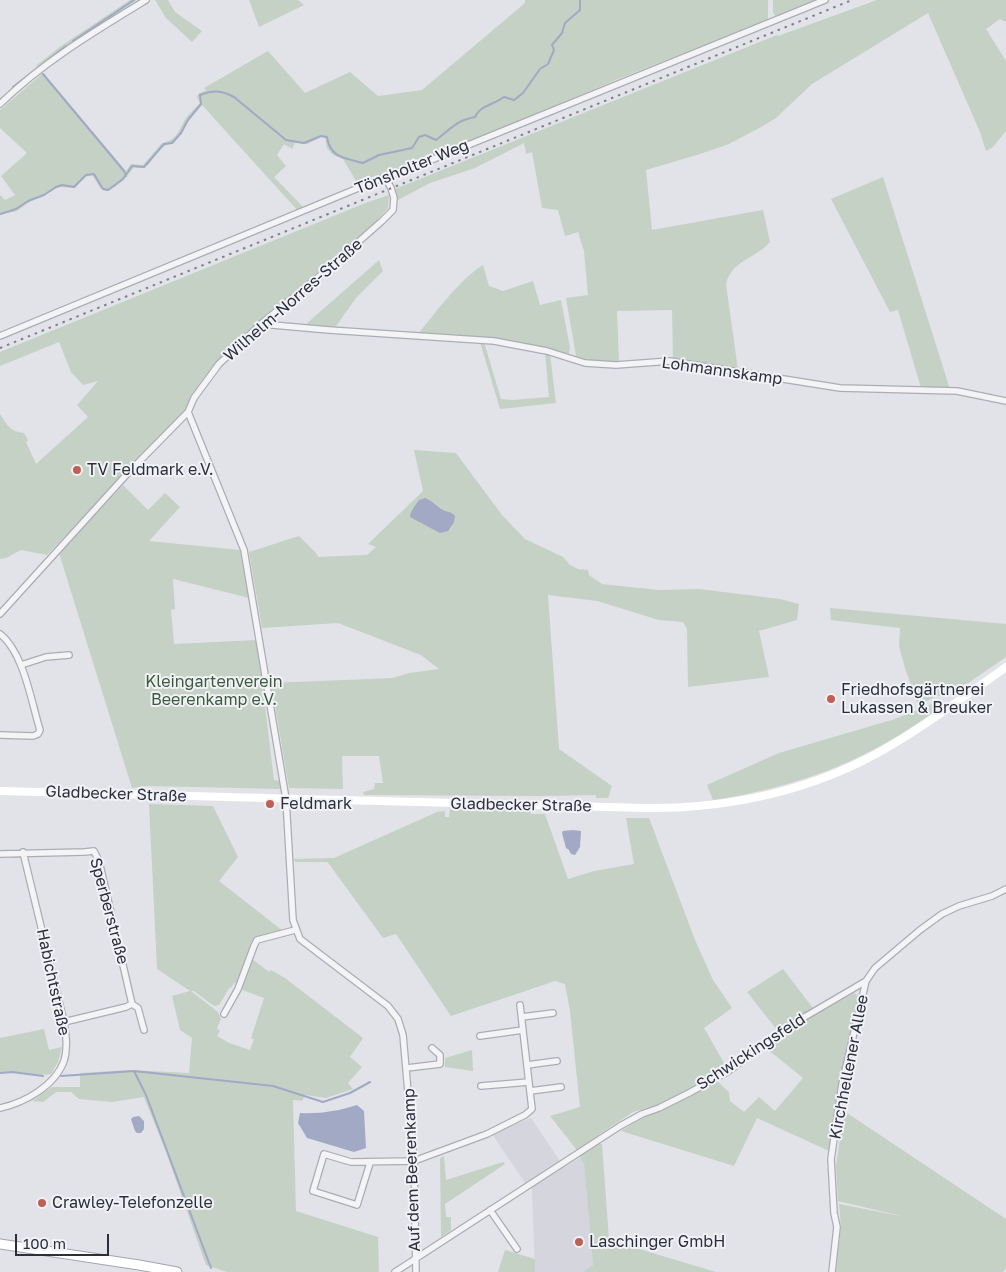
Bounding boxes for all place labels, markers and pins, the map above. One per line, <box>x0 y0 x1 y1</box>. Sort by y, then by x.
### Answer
place label: TV Feldmark e.V. <box>87 460 214 480</box>
marker: TV Feldmark e.V. <box>71 464 83 476</box>
place label: Friedhofsgärtnerei Lukassen & Breuker <box>841 680 992 718</box>
marker: Friedhofsgärtnerei Lukassen & Breuker <box>825 693 837 705</box>
place label: Feldmark <box>280 794 352 814</box>
marker: Feldmark <box>264 798 276 810</box>
place label: Crawley-Telefonzelle <box>52 1193 213 1213</box>
marker: Crawley-Telefonzelle <box>36 1197 48 1209</box>
place label: Laschinger GmbH <box>589 1232 725 1252</box>
marker: Laschinger GmbH <box>573 1236 585 1248</box>

